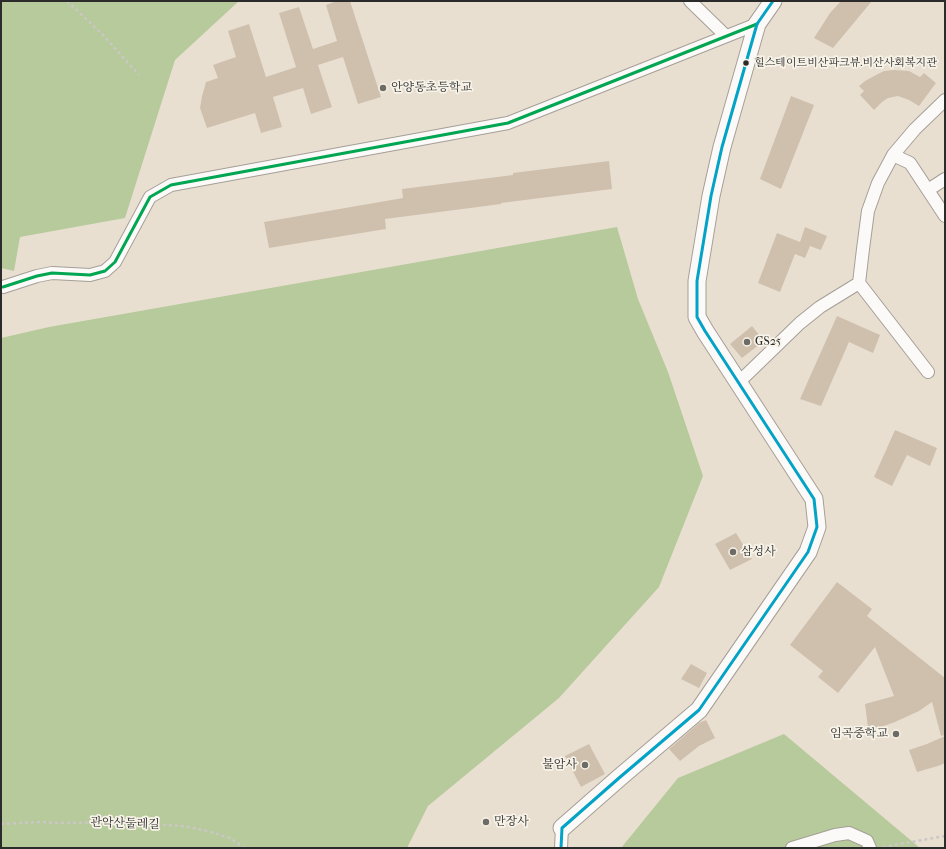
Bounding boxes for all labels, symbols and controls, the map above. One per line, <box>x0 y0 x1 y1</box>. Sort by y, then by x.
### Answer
place label: 힐스테이트비산파크뷰.비산사회복지관 <box>754 56 937 70</box>
marker: 힐스테이트비산파크뷰.비산사회복지관 <box>741 58 751 68</box>
place label: 안양동초등학교 <box>391 81 472 95</box>
marker: 안양동초등학교 <box>378 83 388 93</box>
place label: GS25 <box>755 335 781 349</box>
marker: GS25 <box>742 337 752 347</box>
place label: 삼성사 <box>741 545 776 559</box>
marker: 삼성사 <box>728 547 738 557</box>
place label: 임곡중학교 <box>830 727 888 741</box>
marker: 임곡중학교 <box>891 729 901 739</box>
place label: 불암사 <box>542 758 577 772</box>
marker: 불암사 <box>580 760 590 770</box>
place label: 만장사 <box>494 815 529 829</box>
street label: 관악산둘레길 <box>90 816 160 832</box>
marker: 만장사 <box>481 817 491 827</box>

